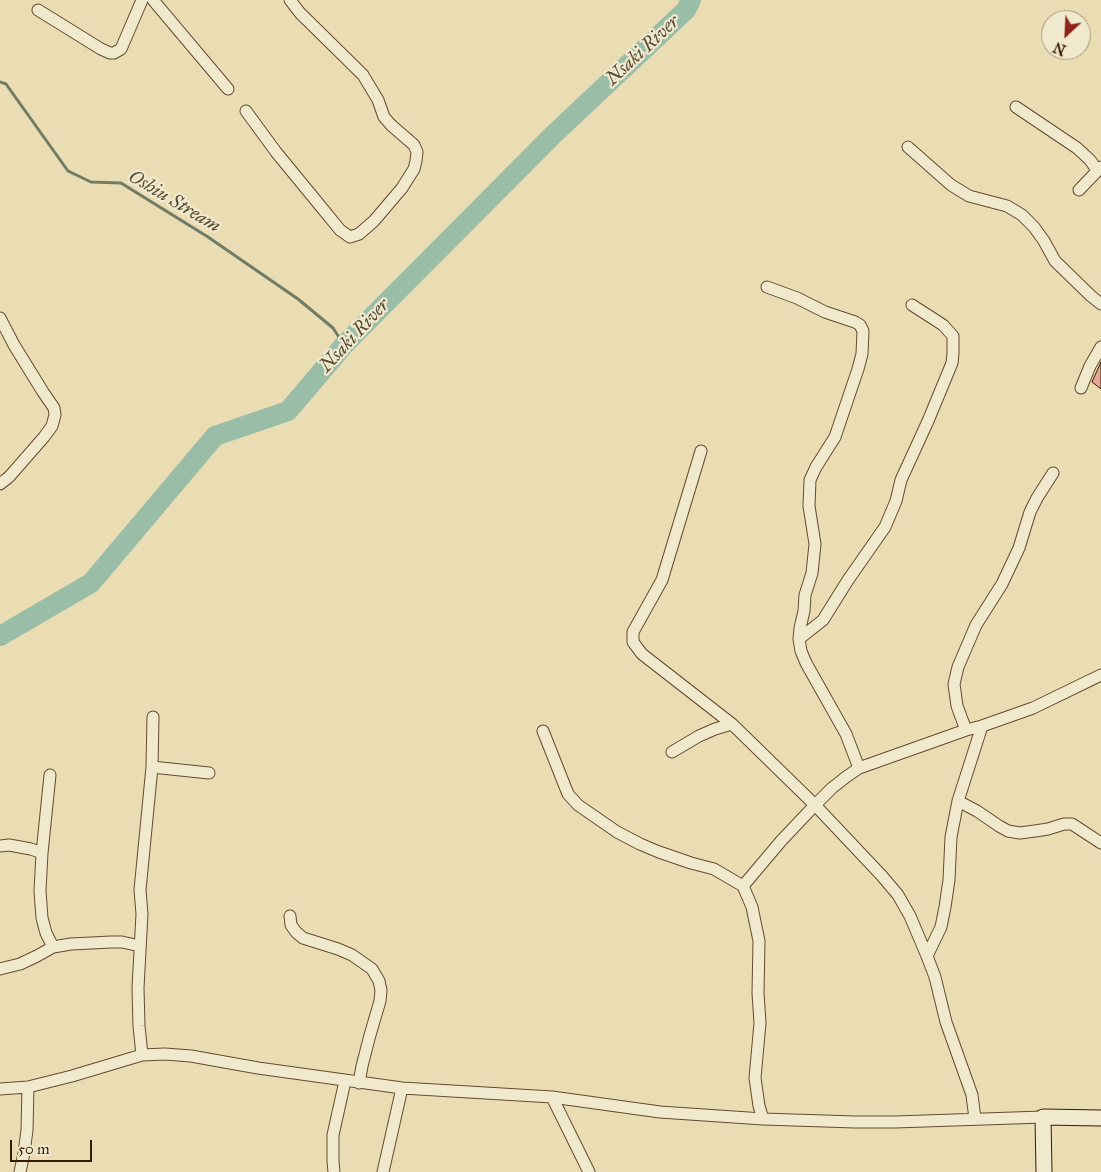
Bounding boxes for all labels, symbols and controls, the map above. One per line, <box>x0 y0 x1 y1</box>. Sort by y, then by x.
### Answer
north arrow <box>1041 10 1091 60</box>
water label: Nsaki River <box>601 11 685 91</box>
text: N <box>1051 38 1069 58</box>
water label: Oshiu Stream <box>124 166 224 238</box>
water label: Nsaki River <box>315 294 395 378</box>
scale bar <box>12 1130 95 1162</box>
text: 50 m <box>18 1140 50 1158</box>

